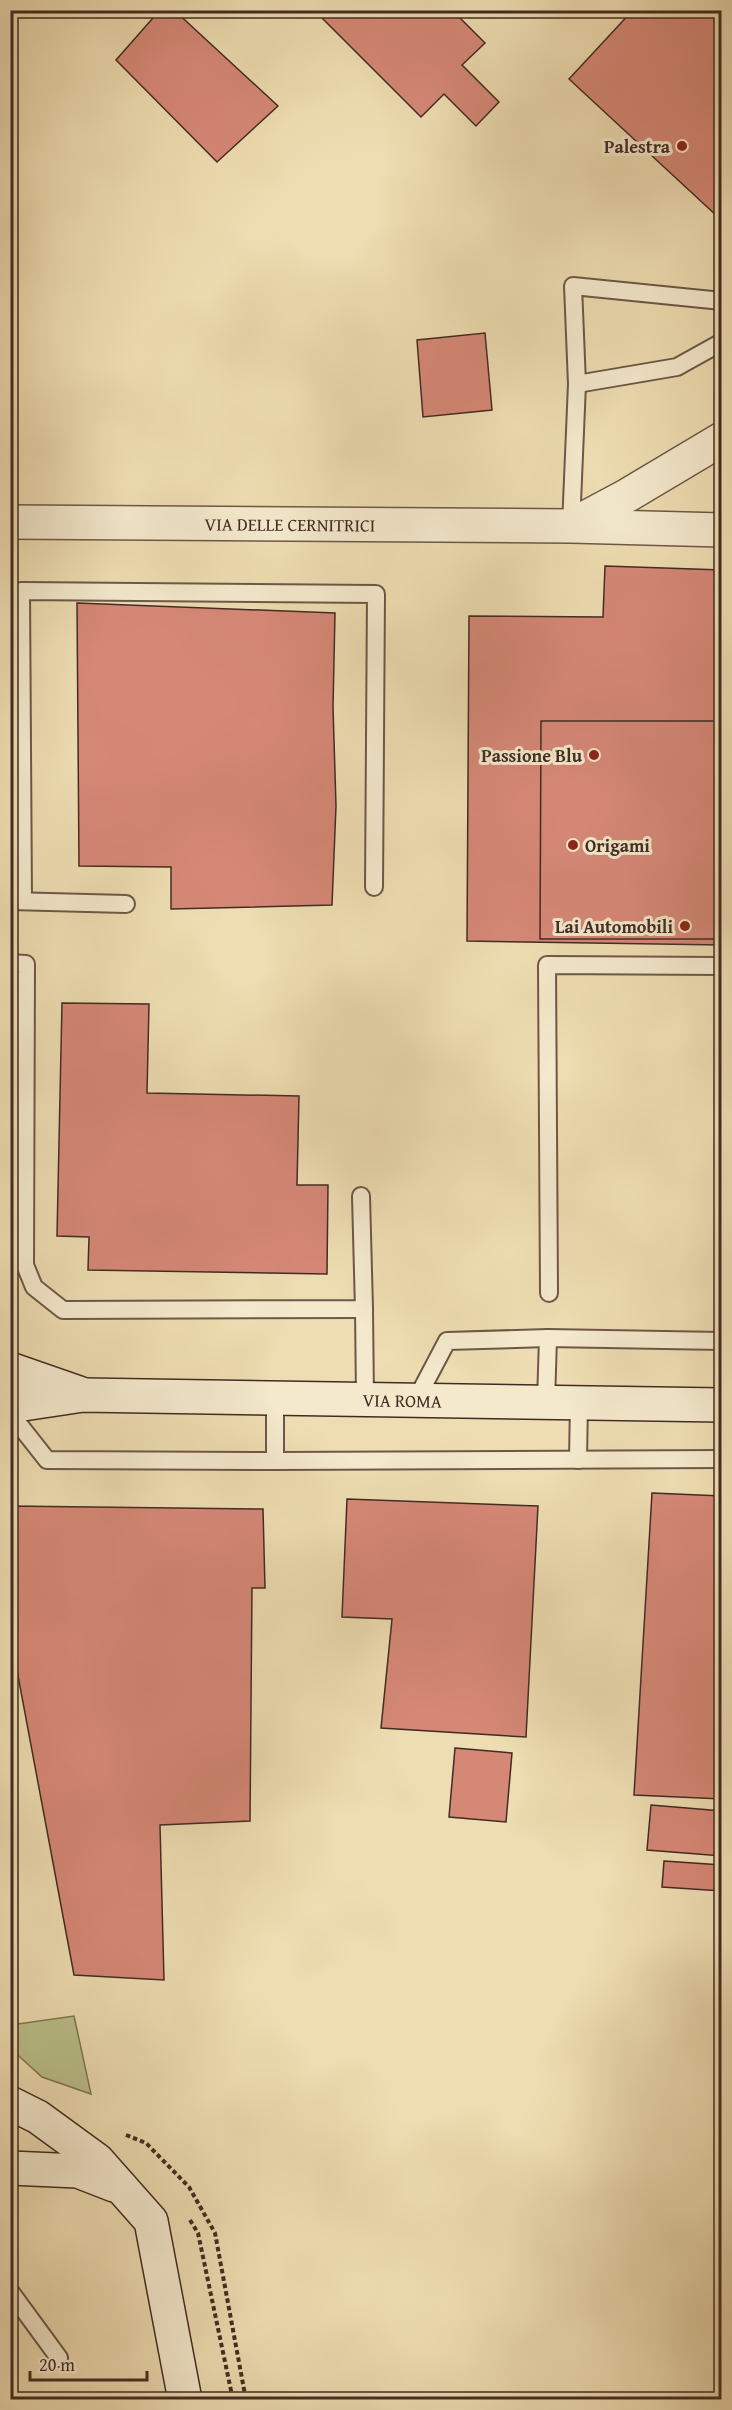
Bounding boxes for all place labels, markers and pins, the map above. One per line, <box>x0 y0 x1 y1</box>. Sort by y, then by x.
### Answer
place label: Palestra <box>604 133 671 160</box>
marker: Palestra <box>675 139 689 153</box>
place label: Passione Blu <box>481 742 583 769</box>
marker: Passione Blu <box>587 748 601 762</box>
place label: Origami <box>585 832 650 859</box>
marker: Origami <box>566 838 580 852</box>
place label: Lai Automobili <box>555 913 673 940</box>
marker: Lai Automobili <box>678 919 692 933</box>

